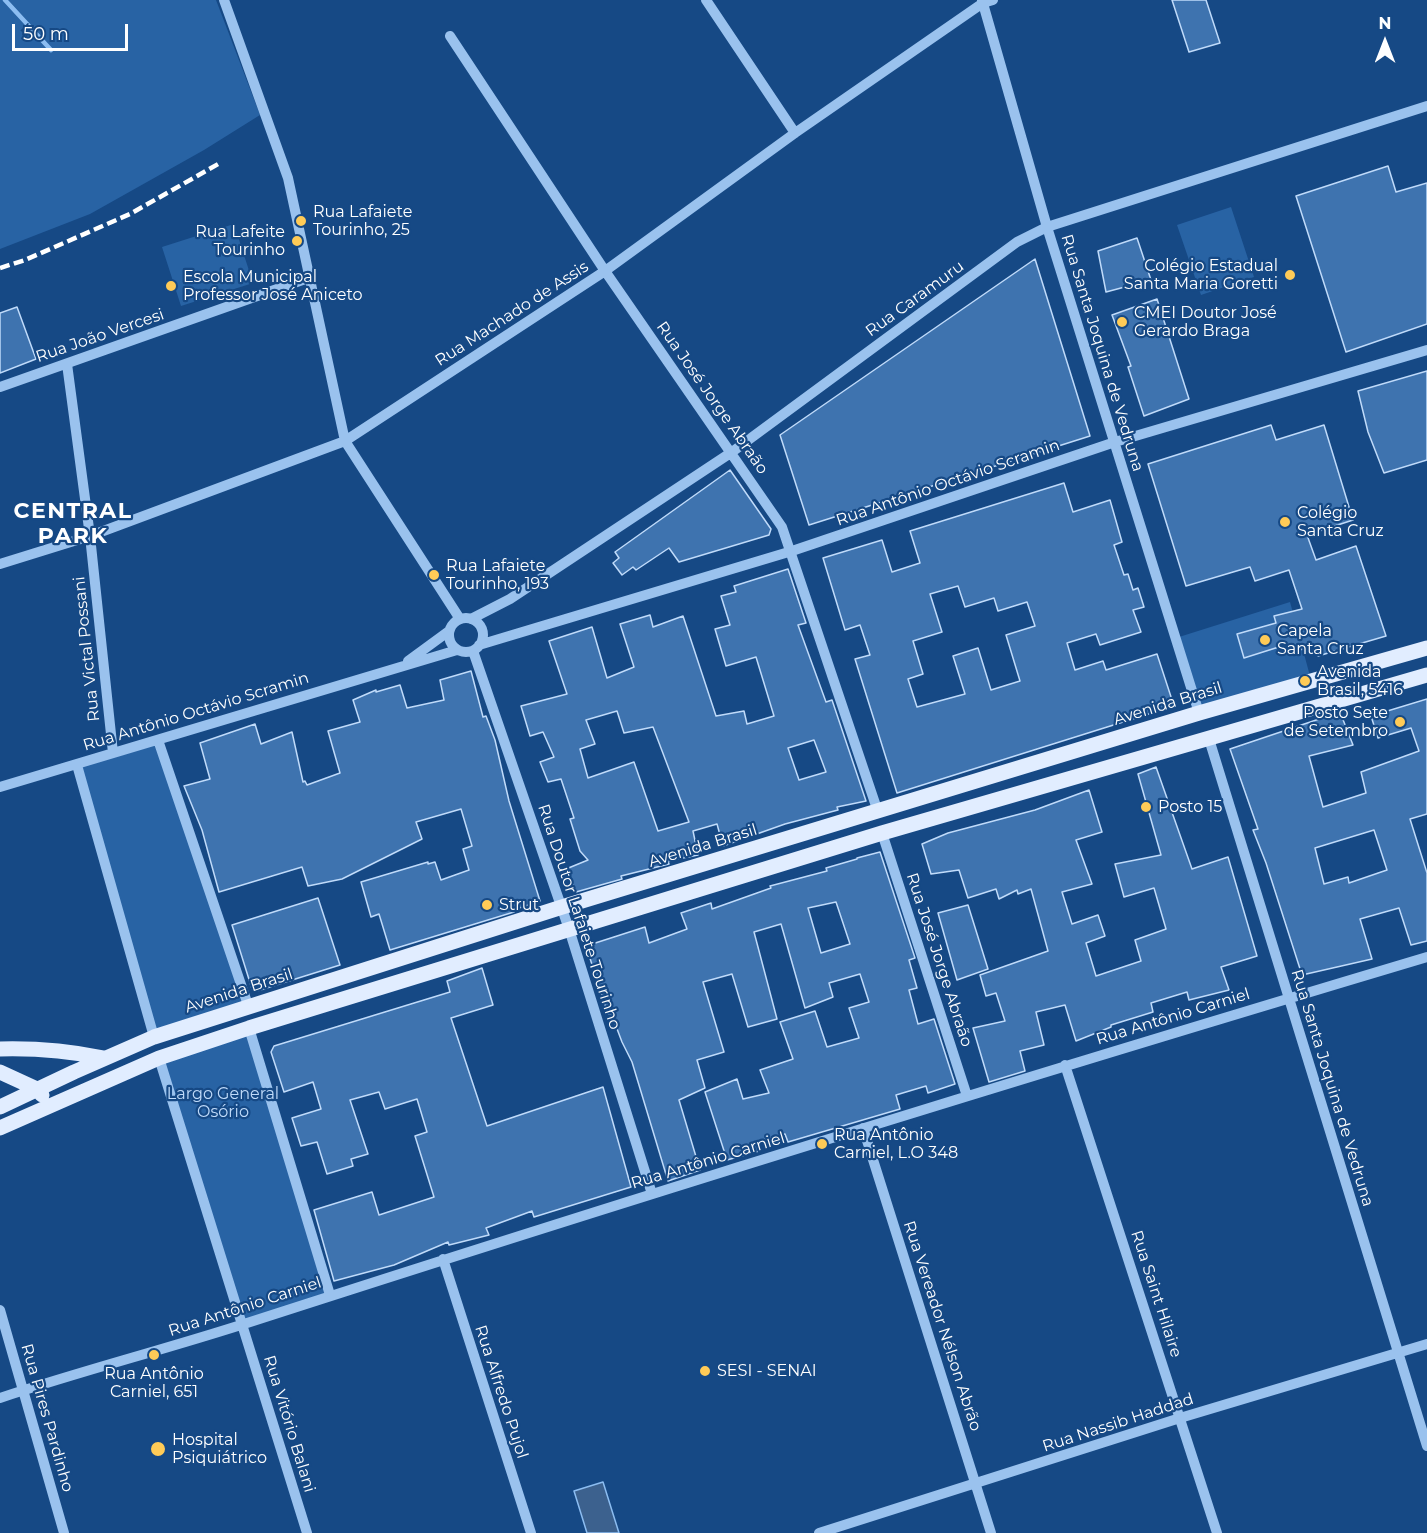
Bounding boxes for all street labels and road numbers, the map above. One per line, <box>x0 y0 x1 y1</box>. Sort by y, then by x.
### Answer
street label: Rua Santa Joquina de Vedruna <box>1057 232 1147 474</box>
street label: Rua Machado de Assis <box>432 257 592 371</box>
street label: Rua Caramuru <box>862 257 968 341</box>
street label: Rua João Vercesi <box>33 305 167 367</box>
street label: Rua José Jorge Abraão <box>652 318 772 478</box>
street label: Rua Antônio Octávio Scramin <box>834 436 1062 530</box>
street label: Rua Victal Possani <box>70 575 104 723</box>
street label: Rua Antônio Octávio Scramin <box>81 668 311 756</box>
street label: Avenida Brasil <box>1111 678 1225 730</box>
street label: Rua Doutor Lafaiete Tourinho <box>533 802 625 1032</box>
street label: Avenida Brasil <box>646 820 760 872</box>
street label: Rua José Jorge Abraão <box>902 871 976 1049</box>
street label: Avenida Brasil <box>183 964 295 1018</box>
street label: Rua Santa Joquina de Vedruna <box>1287 967 1377 1209</box>
street label: Rua Antônio Carniel <box>1094 984 1252 1050</box>
street label: Rua Antônio Carniel <box>629 1128 787 1194</box>
street label: Rua Vereador Nélson Abrão <box>899 1218 985 1434</box>
street label: Rua Saint Hilaire <box>1126 1228 1186 1360</box>
street label: Rua Antônio Carniel <box>166 1273 324 1341</box>
street label: Rua Alfredo Pujol <box>470 1323 532 1461</box>
street label: Rua Pires Pardinho <box>17 1342 77 1494</box>
street label: Rua Vitório Balani <box>259 1353 319 1495</box>
street label: Rua Nassib Haddad <box>1040 1389 1196 1457</box>

